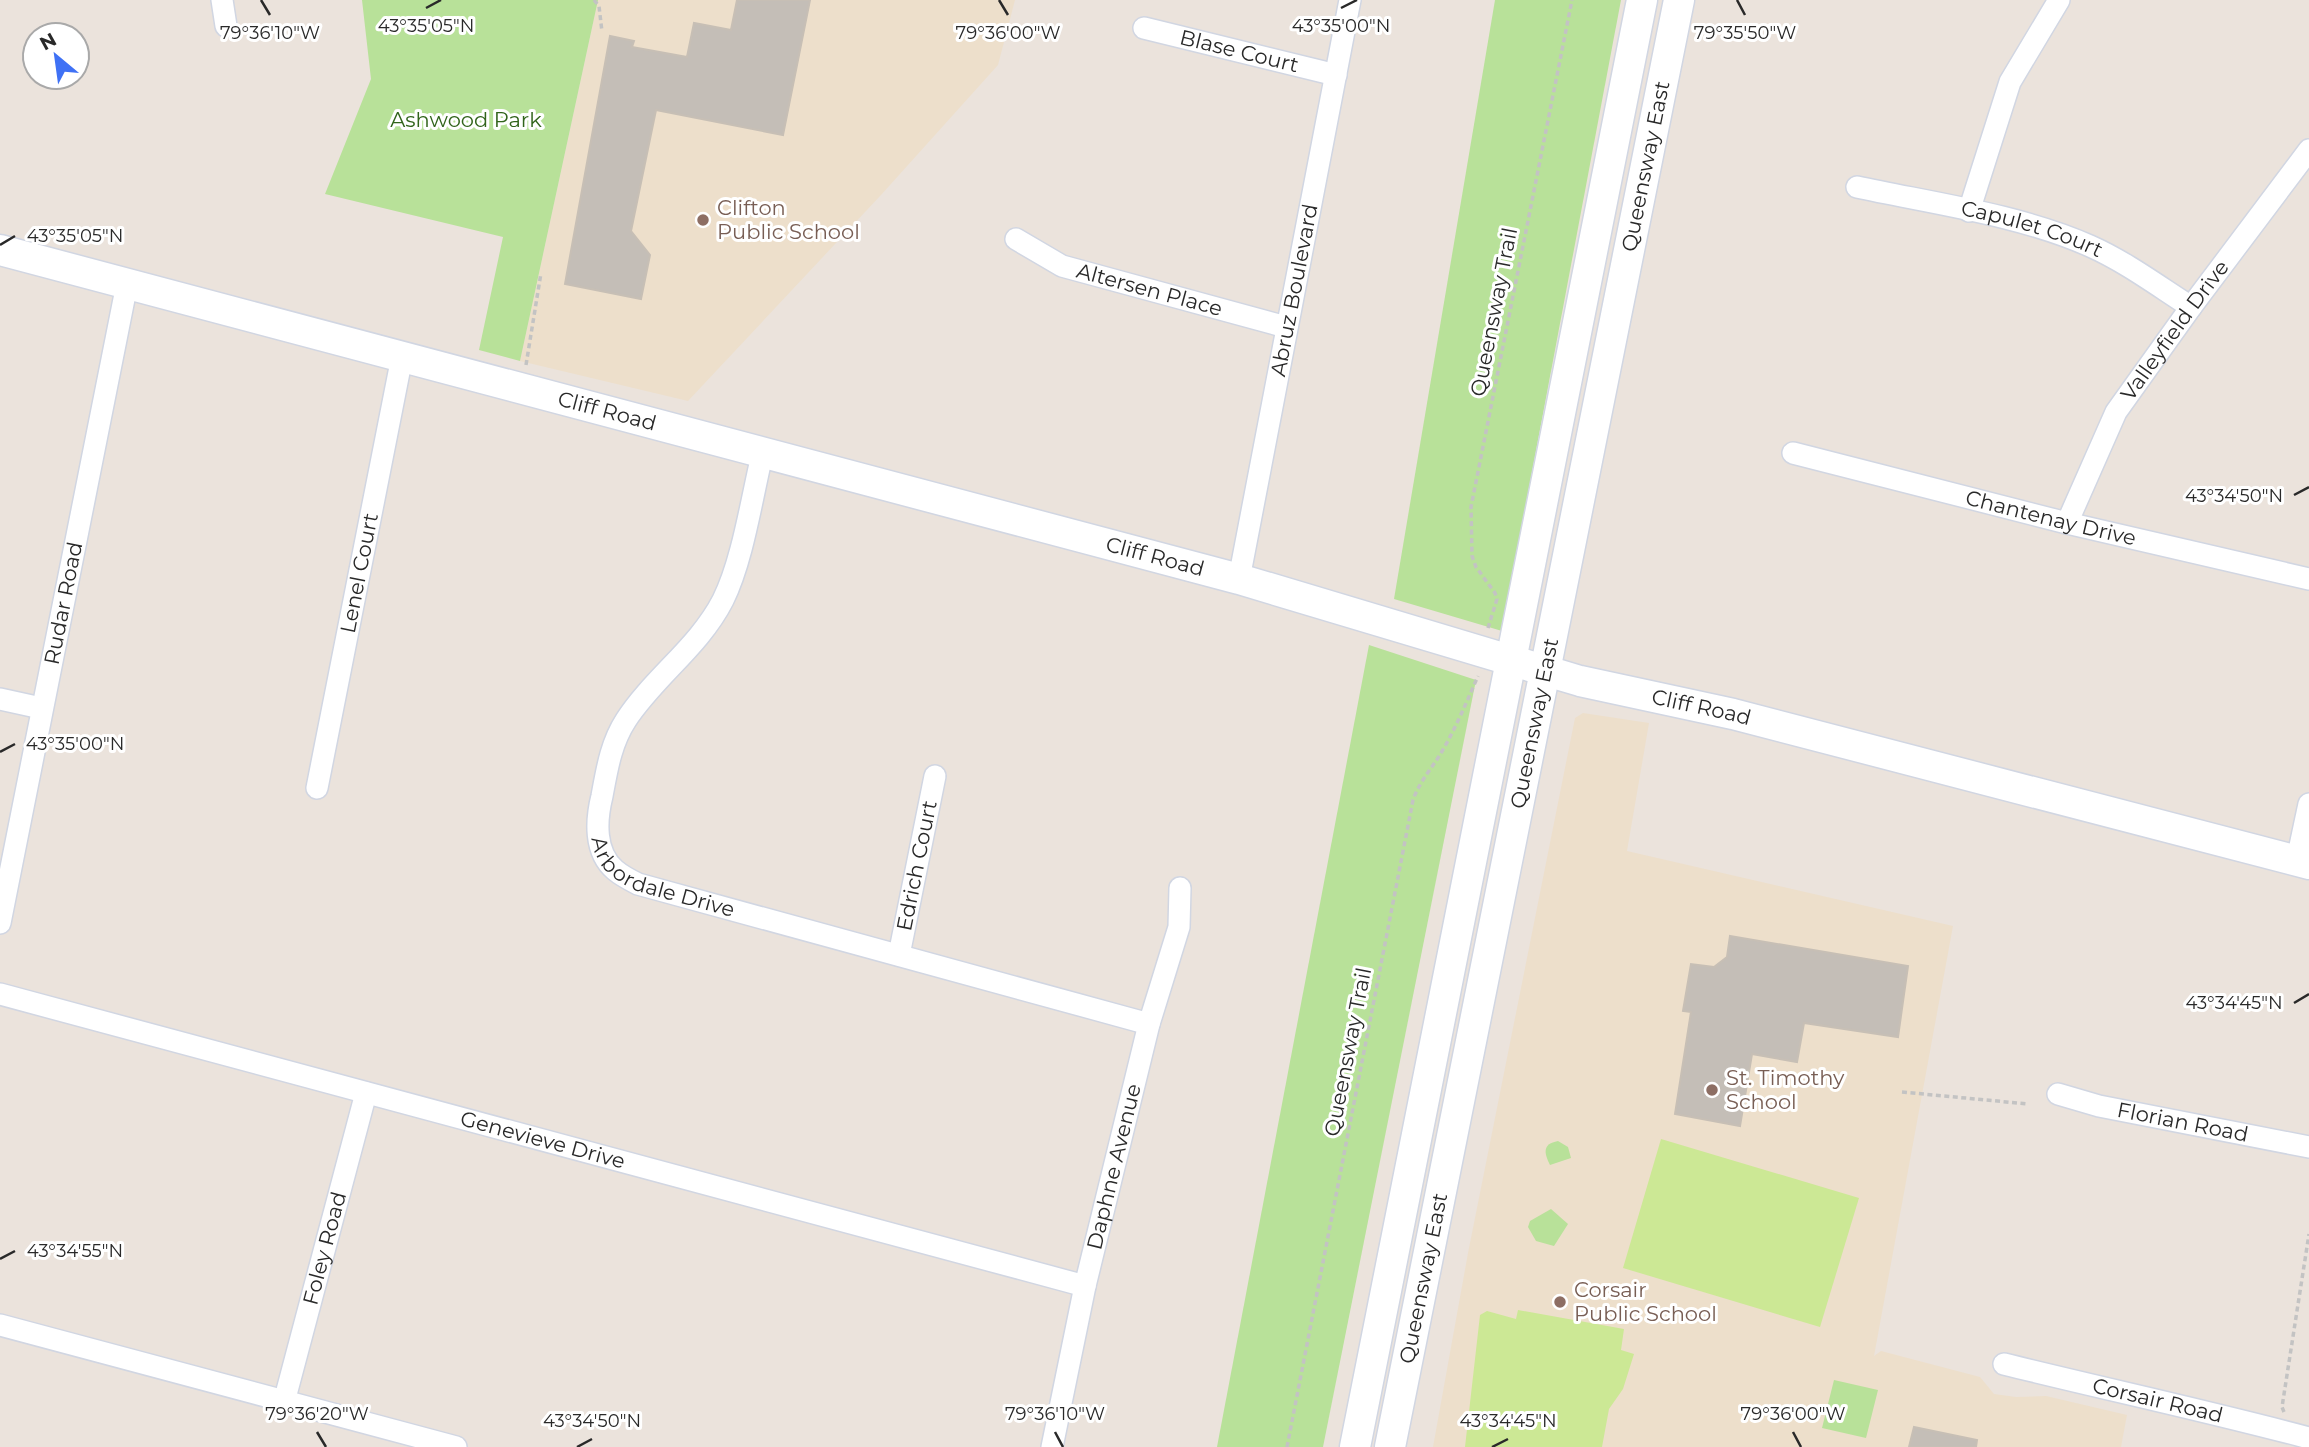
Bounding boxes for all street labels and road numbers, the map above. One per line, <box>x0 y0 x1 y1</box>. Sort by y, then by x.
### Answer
street label: Blase Court <box>1177 24 1301 77</box>
street label: Queensway East <box>1616 79 1675 254</box>
street label: Capulet Court <box>1959 195 2107 262</box>
street label: Abruz Boulevard <box>1265 202 1323 379</box>
street label: Queensway Trail <box>1465 225 1522 398</box>
street label: Valleyfield Drive <box>2115 255 2234 405</box>
street label: Altersen Place <box>1074 258 1225 321</box>
street label: Cliff Road <box>555 386 659 436</box>
street label: Chantenay Drive <box>1963 485 2139 551</box>
street label: Lenel Court <box>335 511 383 635</box>
street label: Cliff Road <box>1103 531 1207 581</box>
street label: Rudar Road <box>39 540 87 667</box>
street label: Queensway East <box>1505 636 1563 811</box>
street label: Cliff Road <box>1649 684 1754 730</box>
street label: Edrich Court <box>891 798 942 933</box>
street label: Arbordale Drive <box>586 834 738 922</box>
street label: Queensway Trail <box>1319 965 1376 1138</box>
street label: Daphne Avenue <box>1081 1081 1146 1252</box>
street label: Florian Road <box>2115 1097 2251 1147</box>
street label: Genevieve Drive <box>458 1105 628 1174</box>
street label: Foley Road <box>297 1189 351 1308</box>
street label: Queensway East <box>1394 1191 1452 1366</box>
street label: Corsair Road <box>2090 1373 2226 1428</box>

